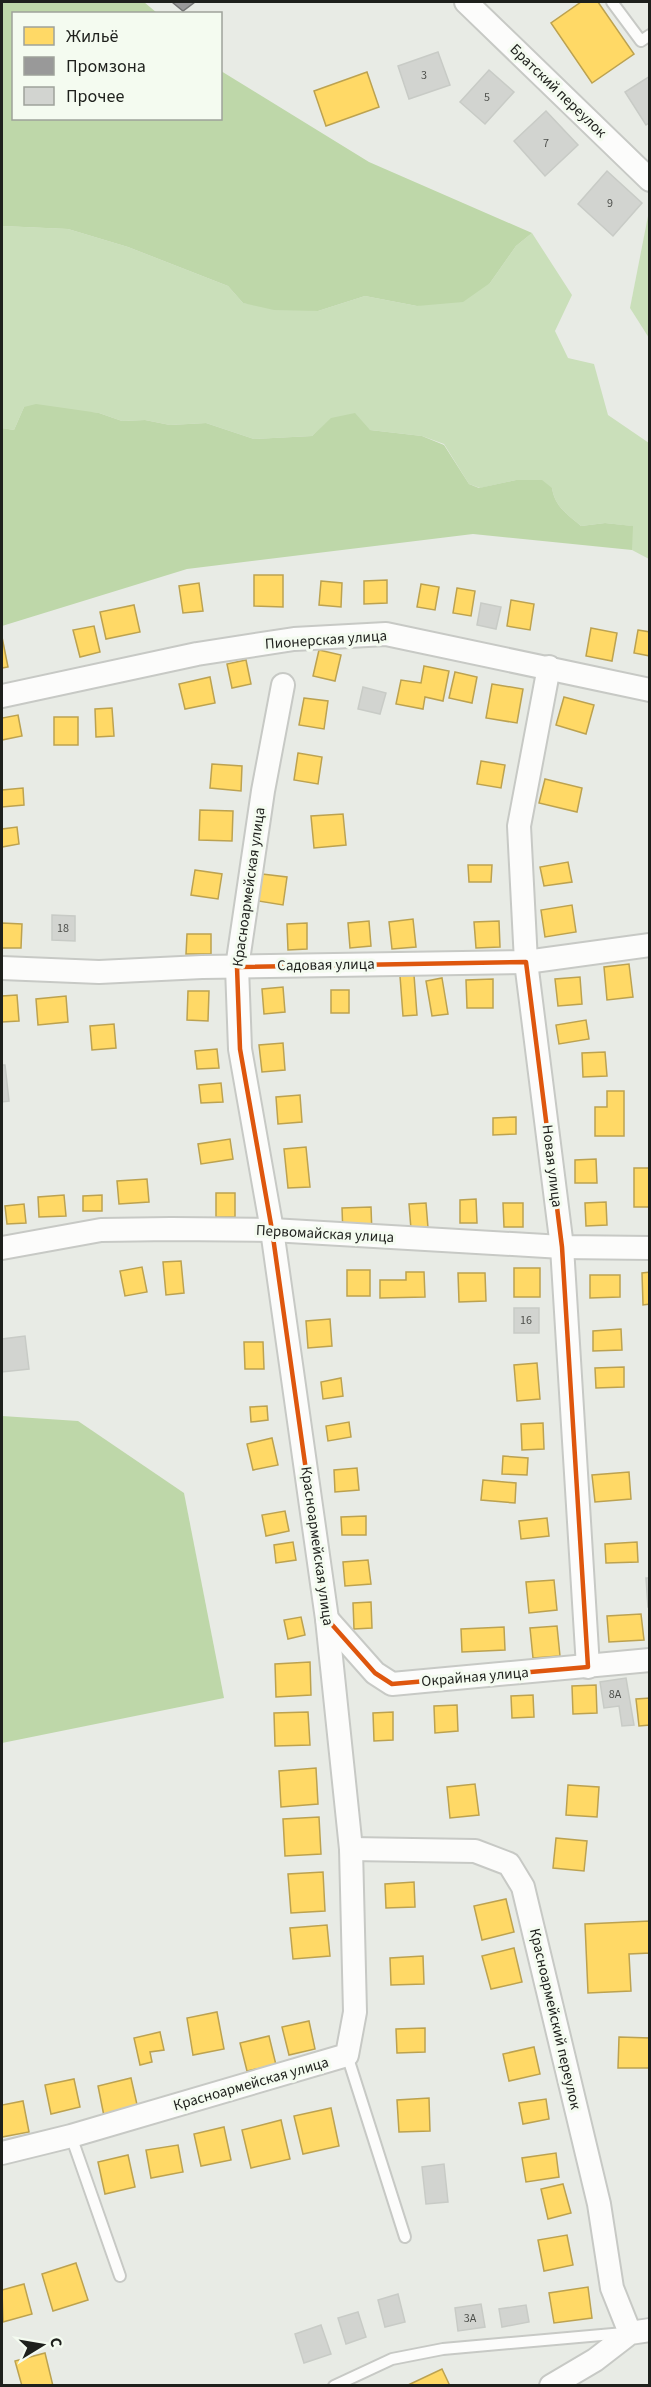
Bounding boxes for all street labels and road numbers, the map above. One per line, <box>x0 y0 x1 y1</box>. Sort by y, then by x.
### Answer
street label: Братский переулок <box>505 39 611 143</box>
street label: Пионерская улица <box>264 625 388 655</box>
street label: Красноармейская улица <box>227 806 271 968</box>
street label: Садовая улица <box>277 954 375 976</box>
street label: Новая улица <box>537 1123 567 1209</box>
street label: Первомайская улица <box>255 1220 395 1248</box>
street label: Красноармейская улица <box>295 1465 339 1627</box>
street label: Окрайная улица <box>421 1662 529 1692</box>
street label: Красноармейский переулок <box>524 1926 586 2112</box>
street label: Красноармейская улица <box>171 2052 331 2116</box>

